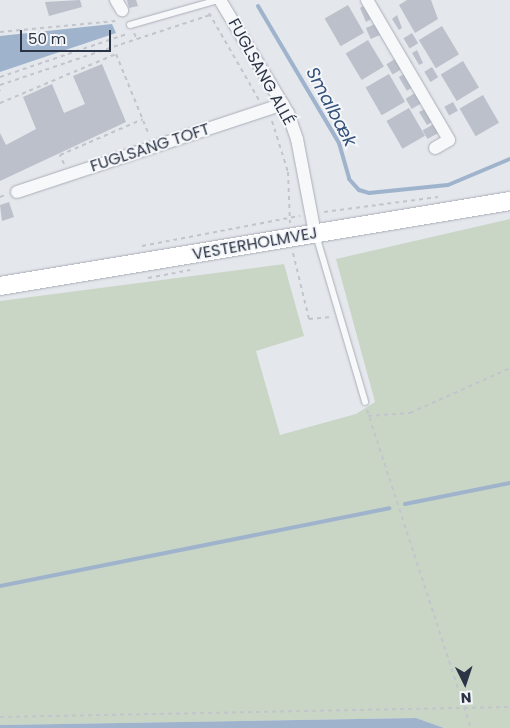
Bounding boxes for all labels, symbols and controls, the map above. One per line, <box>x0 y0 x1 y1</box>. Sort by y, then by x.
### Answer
street label: FUGLSANG ALLÉ <box>224 15 298 129</box>
scale bar <box>22 20 114 52</box>
text: 50 m <box>28 28 66 49</box>
water label: Smalbæk <box>301 64 361 150</box>
street label: FUGLSANG TOFT <box>88 120 212 176</box>
street label: VESTERHOLMVEJ <box>191 224 319 264</box>
north arrow <box>440 658 490 708</box>
text: N <box>460 688 472 708</box>

